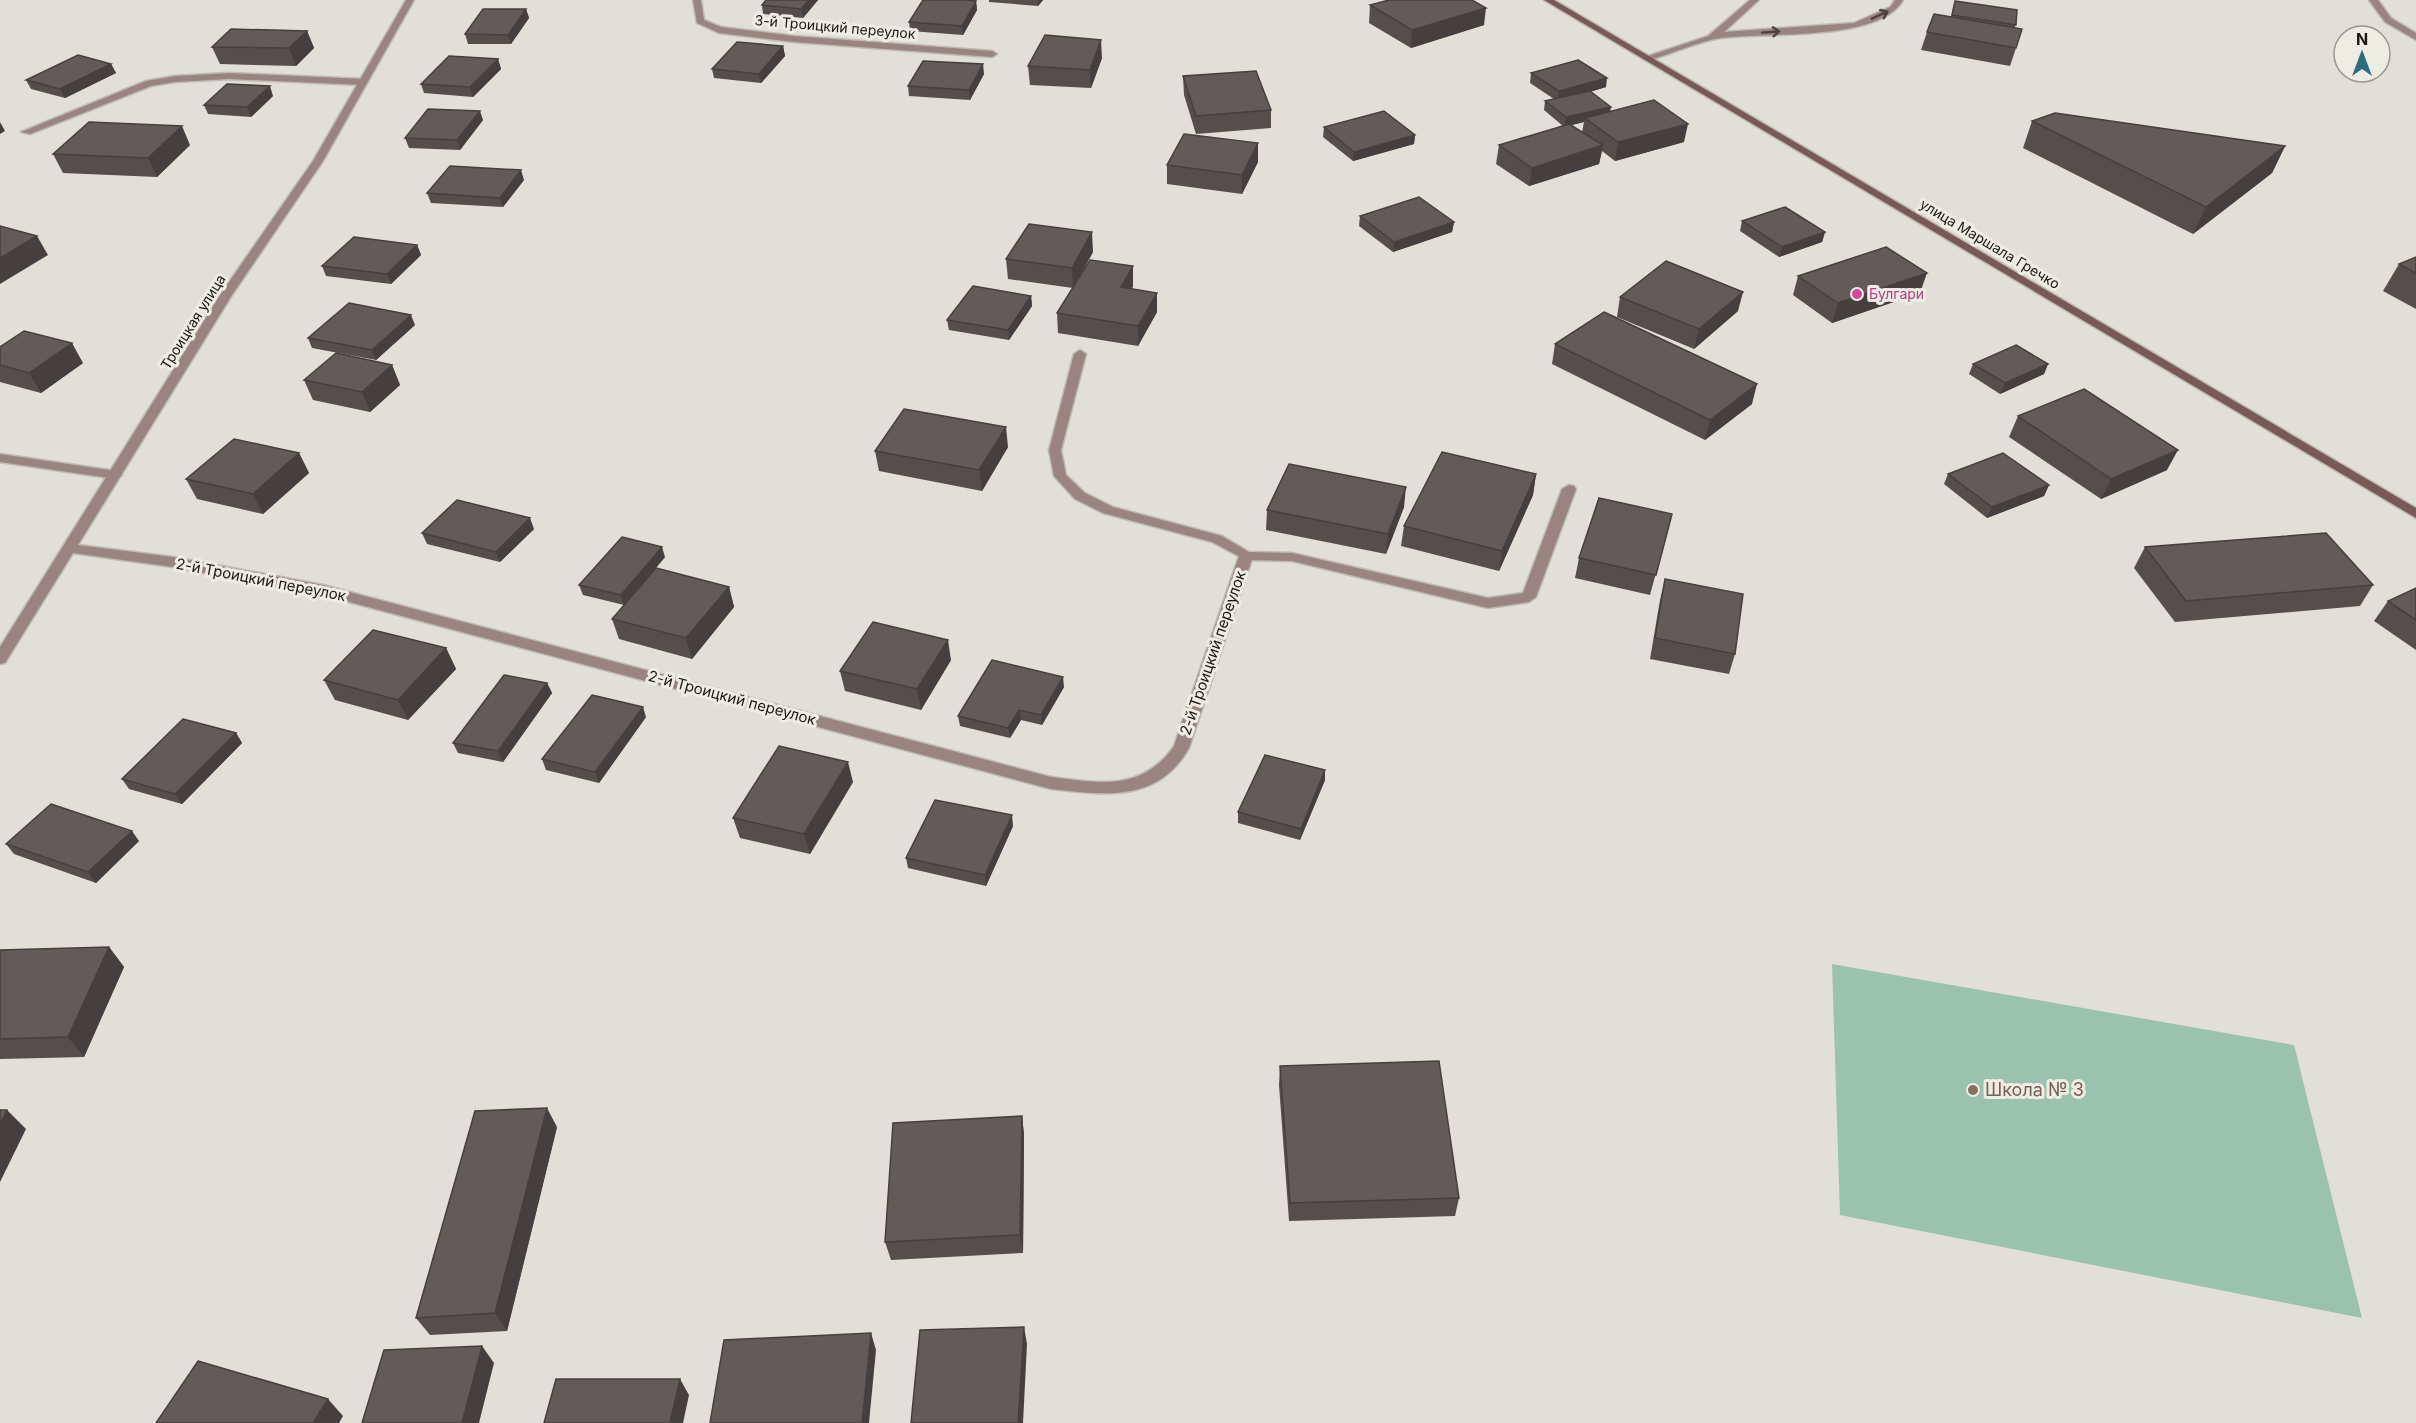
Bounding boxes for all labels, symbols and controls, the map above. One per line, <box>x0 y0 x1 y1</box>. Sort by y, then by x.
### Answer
one-way arrow <box>1871 9 1889 20</box>
street label: 3-й Троицкий переулок <box>754 11 917 42</box>
north arrow <box>2332 24 2392 84</box>
one-way arrow <box>1761 26 1781 37</box>
text: N <box>2356 29 2368 49</box>
street label: улица Маршала Гречко <box>1917 195 2063 292</box>
street label: Троицкая улица <box>157 271 229 372</box>
place label: Булгари <box>1869 285 1924 302</box>
marker: Булгари <box>1850 287 1864 301</box>
street label: 2-й Троицкий переулок <box>174 554 348 605</box>
street label: 2-й Троицкий переулок <box>1175 568 1250 738</box>
street label: 2-й Троицкий переулок <box>646 666 818 729</box>
place label: Школа № 3 <box>1985 1079 2084 1100</box>
marker: Школа № 3 <box>1966 1083 1980 1097</box>

